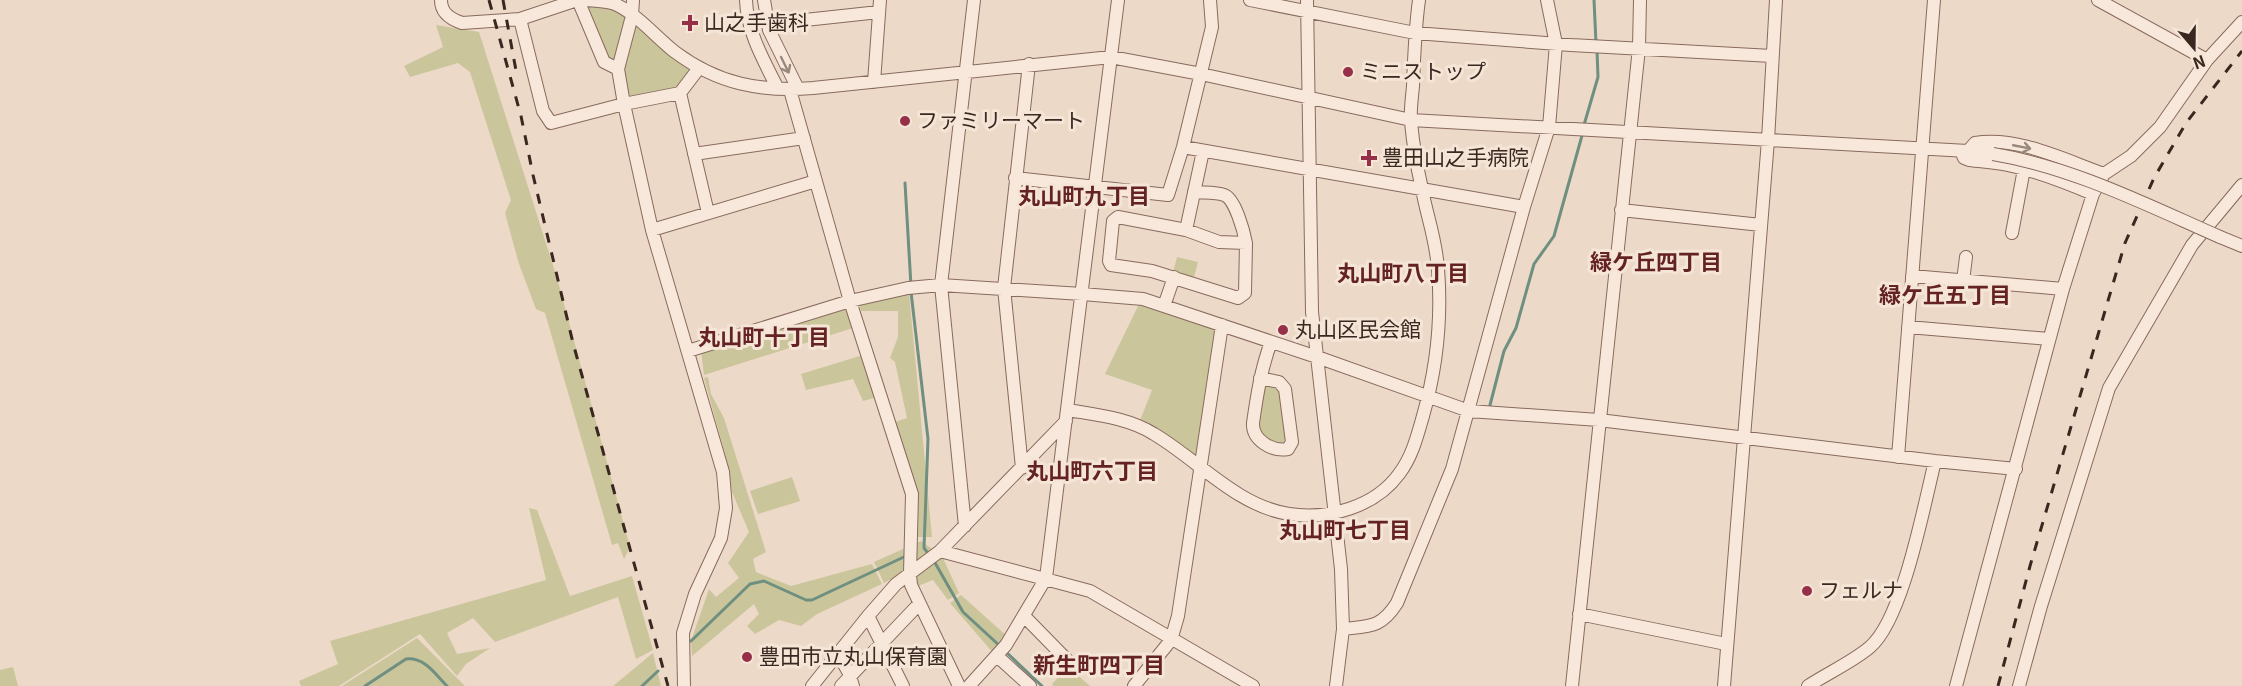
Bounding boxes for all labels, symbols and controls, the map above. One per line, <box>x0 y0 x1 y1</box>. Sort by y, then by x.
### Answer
place label: 山之手歯科 <box>704 6 809 36</box>
marker: 山之手歯科 <box>681 14 699 32</box>
north arrow <box>2164 18 2224 78</box>
text: N <box>2190 50 2209 76</box>
place label: ミニストップ <box>1360 55 1486 85</box>
one-way arrow <box>780 56 792 74</box>
marker: ミニストップ <box>1341 65 1355 79</box>
place label: ファミリーマート <box>917 104 1085 134</box>
marker: ファミリーマート <box>898 114 912 128</box>
place label: 豊田山之手病院 <box>1382 141 1529 171</box>
one-way arrow <box>2012 142 2032 153</box>
marker: 豊田山之手病院 <box>1360 149 1378 167</box>
district label: 丸山町九丁目 <box>1018 178 1150 210</box>
district label: 緑ケ丘四丁目 <box>1590 244 1722 276</box>
district label: 丸山町八丁目 <box>1337 255 1469 287</box>
district label: 緑ケ丘五丁目 <box>1879 277 2011 309</box>
place label: 丸山区民会館 <box>1295 313 1421 343</box>
district label: 丸山町十丁目 <box>698 319 830 351</box>
marker: 丸山区民会館 <box>1276 323 1290 337</box>
district label: 丸山町六丁目 <box>1026 453 1158 485</box>
district label: 丸山町七丁目 <box>1279 512 1411 544</box>
place label: フェルナ <box>1819 574 1903 604</box>
marker: フェルナ <box>1800 584 1814 598</box>
place label: 豊田市立丸山保育園 <box>759 640 948 670</box>
district label: 新生町四丁目 <box>1033 647 1165 679</box>
marker: 豊田市立丸山保育園 <box>740 650 754 664</box>

